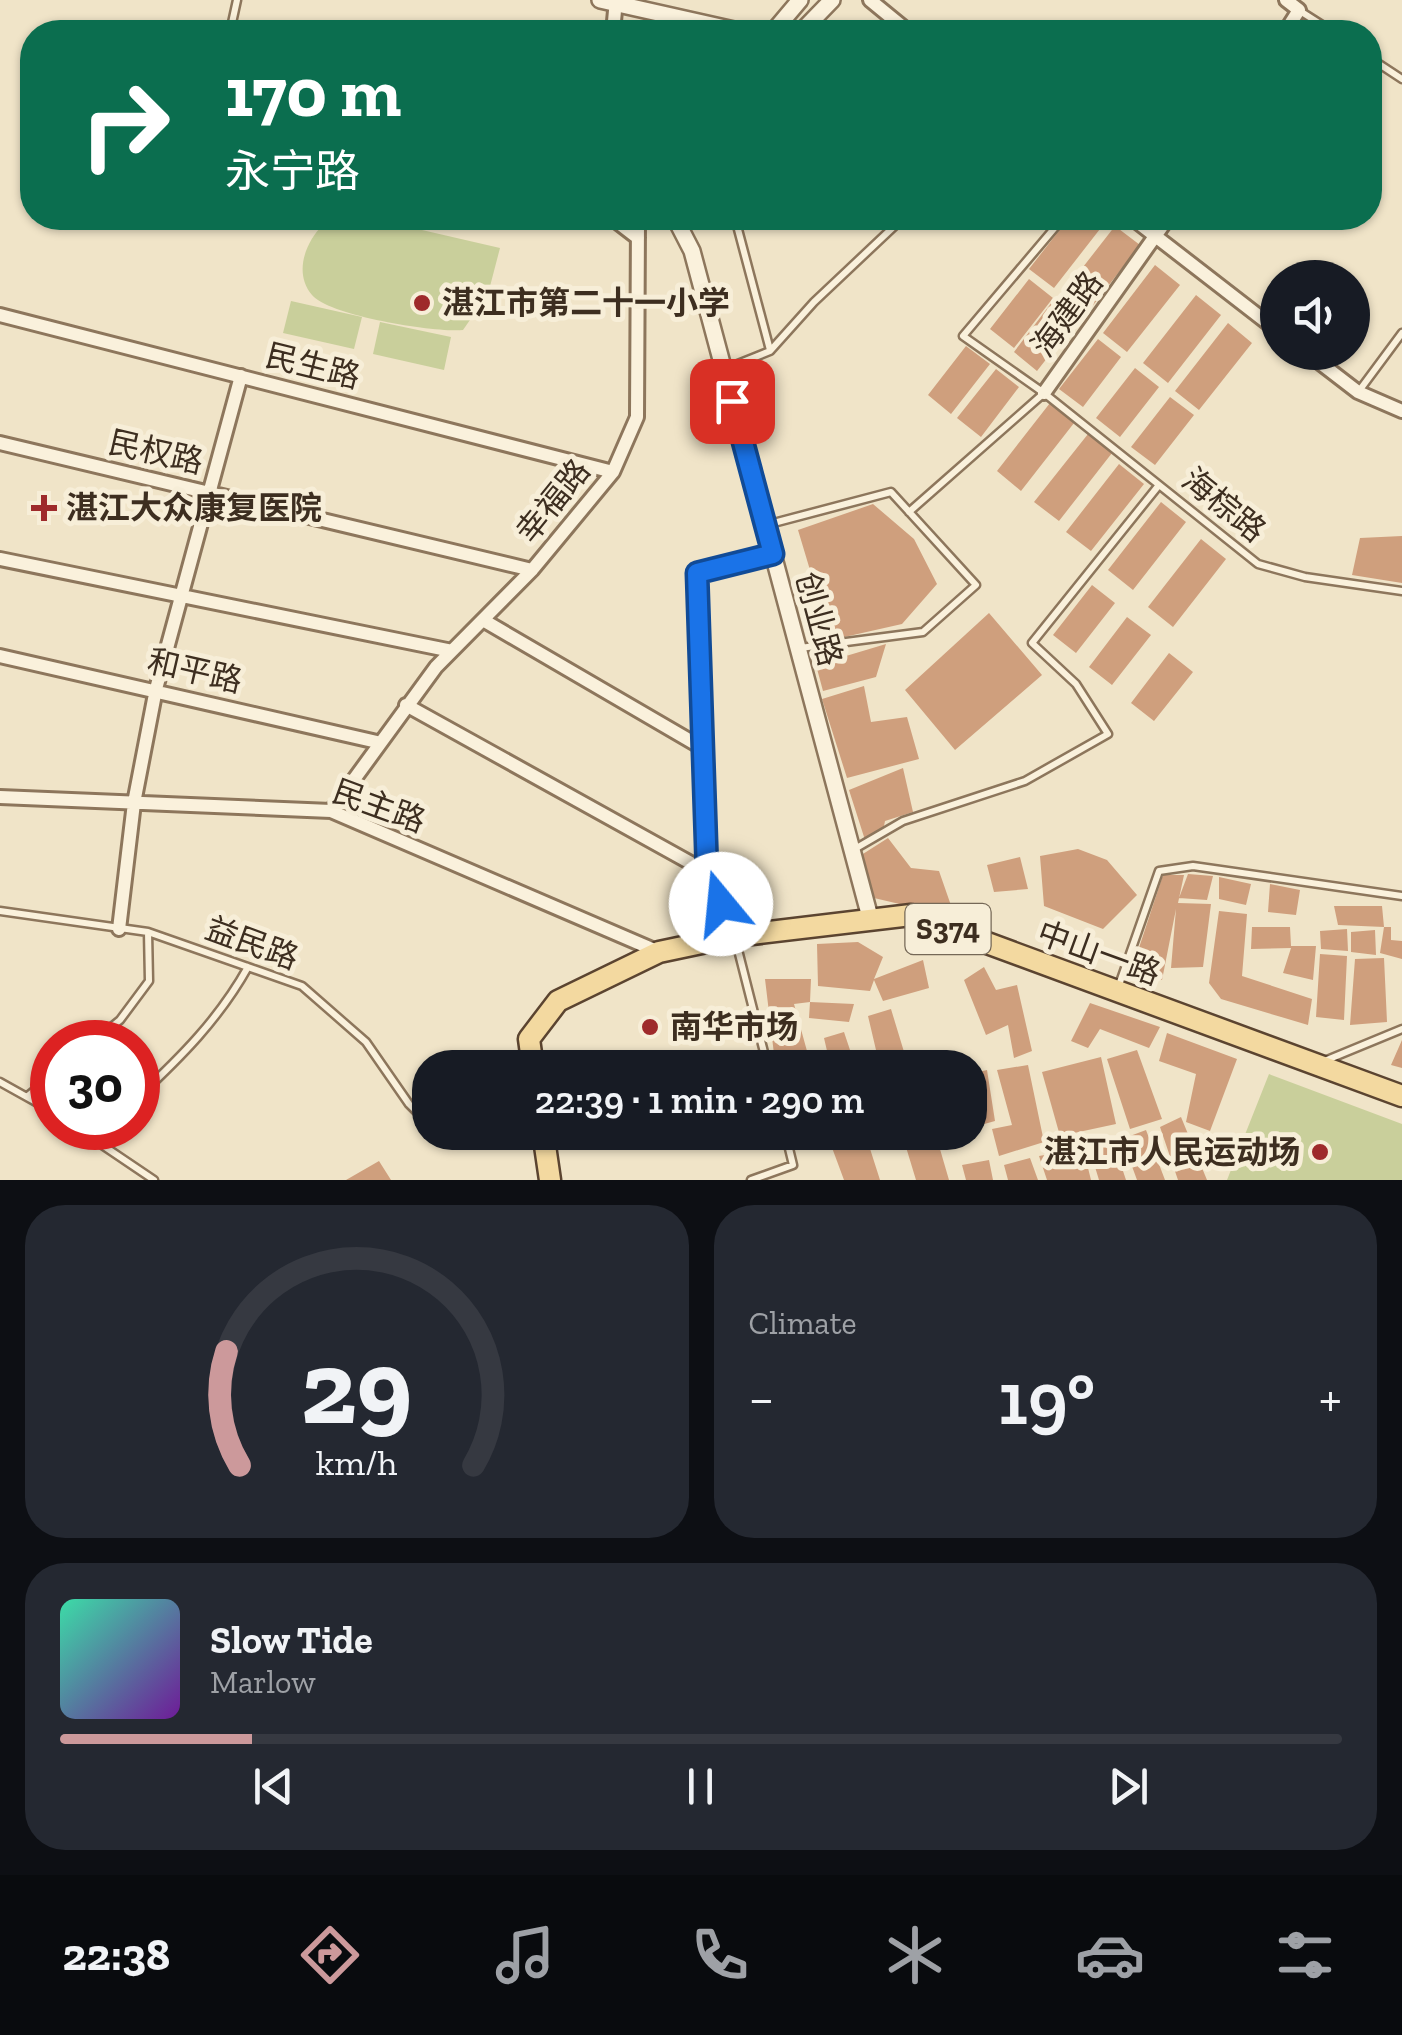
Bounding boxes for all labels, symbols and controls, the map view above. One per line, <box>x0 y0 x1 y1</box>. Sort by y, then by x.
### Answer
text: 170 m <box>225 50 401 134</box>
icon: right <box>60 60 190 190</box>
text: 永宁路 <box>225 145 360 199</box>
map controls <box>1260 260 1370 370</box>
button: sound <box>1260 260 1370 370</box>
street label: 海建路 <box>1023 264 1111 364</box>
place label: 湛江市第二十一小学 <box>442 284 730 322</box>
marker: 湛江市第二十一小学 <box>411 292 433 314</box>
street label: 民生路 <box>262 336 364 396</box>
pin <box>690 359 775 444</box>
icon: arrive <box>705 374 760 429</box>
street label: 民权路 <box>105 423 207 481</box>
street label: 幸福路 <box>508 452 598 550</box>
street label: 海棕路 <box>1175 460 1273 550</box>
place label: 湛江大众康复医院 <box>66 489 322 527</box>
marker: 湛江大众康复医院 <box>31 495 57 521</box>
street label: 创业路 <box>788 568 850 670</box>
street label: 和平路 <box>144 642 246 700</box>
street label: 民主路 <box>327 772 431 840</box>
position arrow <box>669 852 773 956</box>
road number: S374 <box>906 904 990 954</box>
street label: 益民路 <box>200 909 304 977</box>
street label: 中山一路 <box>1032 913 1166 993</box>
place label: 南华市场 <box>670 1008 798 1046</box>
marker: 南华市场 <box>639 1016 661 1038</box>
speed limit sign: 30 <box>30 1020 160 1150</box>
text: 22:39 · 1 min · 290 m <box>535 1077 864 1123</box>
place label: 湛江市人民运动场 <box>1044 1133 1300 1171</box>
marker: 湛江市人民运动场 <box>1309 1141 1331 1163</box>
text: Climate <box>749 1304 857 1342</box>
text: 29 <box>301 1325 413 1450</box>
text: 19° <box>998 1353 1095 1443</box>
text: − <box>749 1365 774 1431</box>
text: + <box>1319 1365 1342 1431</box>
text: km/h <box>316 1441 398 1484</box>
text: Slow Tide <box>210 1617 373 1663</box>
text: Marlow <box>210 1663 316 1701</box>
icon: previous <box>246 1759 301 1814</box>
icon: pause <box>673 1759 728 1814</box>
icon: next <box>1101 1759 1156 1814</box>
icon: directions <box>295 1920 365 1990</box>
icon: music <box>490 1920 560 1990</box>
icon: phone <box>685 1920 755 1990</box>
icon: climate <box>880 1920 950 1990</box>
icon: car <box>1075 1920 1145 1990</box>
icon: filters <box>1270 1920 1340 1990</box>
text: 22:38 <box>62 1928 170 1982</box>

